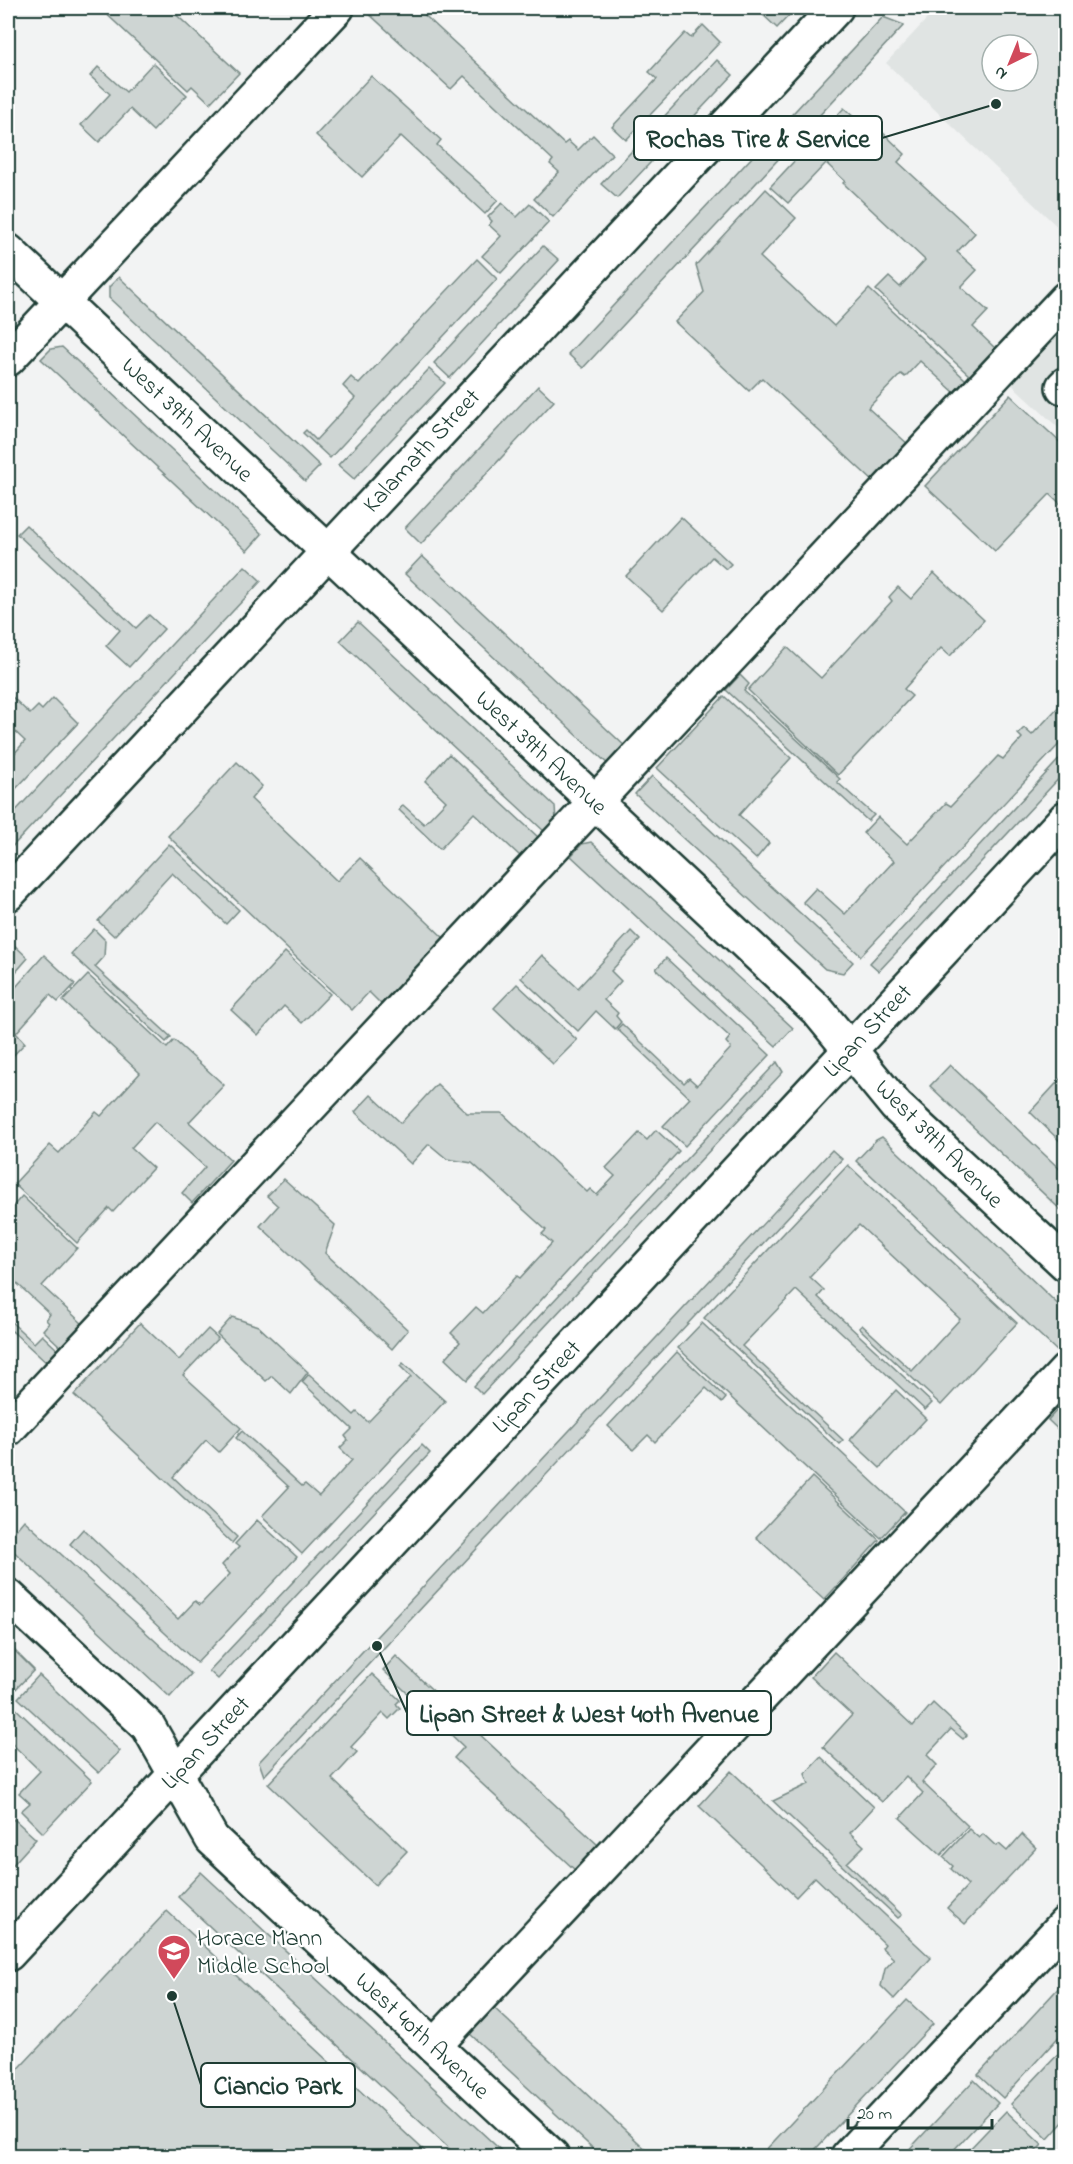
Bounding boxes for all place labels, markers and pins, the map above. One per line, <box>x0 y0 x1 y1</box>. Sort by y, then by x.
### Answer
callout: Rochas Tire & Service <box>634 116 882 160</box>
callout: Lipan Street & West 40th Avenue <box>407 1691 771 1735</box>
place label: Horace Mann Middle School <box>197 1922 329 1985</box>
school or university icon: Horace Mann Middle School <box>156 1933 192 1980</box>
callout: Ciancio Park <box>201 2063 355 2107</box>

